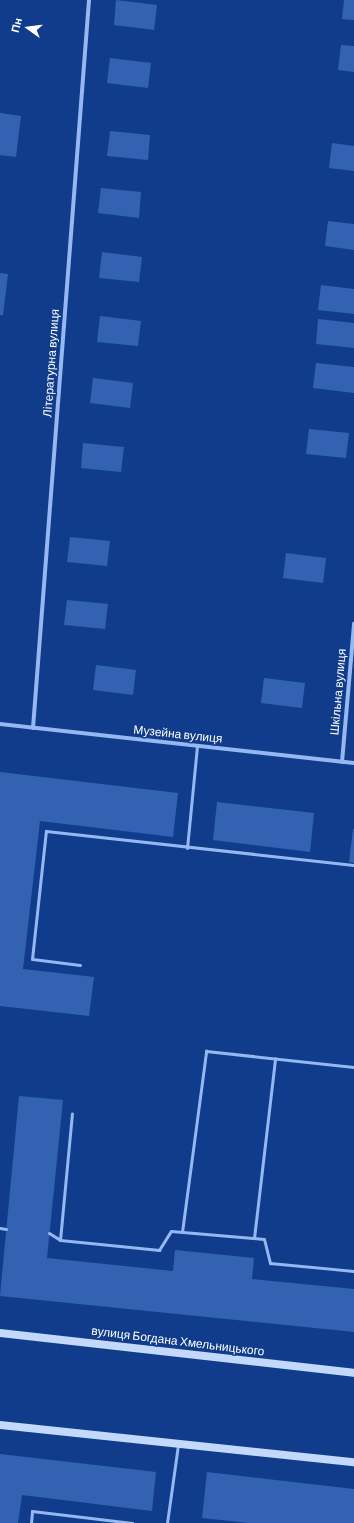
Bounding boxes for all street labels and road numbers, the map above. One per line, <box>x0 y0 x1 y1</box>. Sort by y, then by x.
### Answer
street label: Літературна вулиця <box>40 308 62 418</box>
street label: Шкільна вулиця <box>327 648 349 736</box>
street label: Музейна вулиця <box>133 722 223 746</box>
street label: вулиця Богдана Хмельницького <box>91 1323 265 1359</box>

